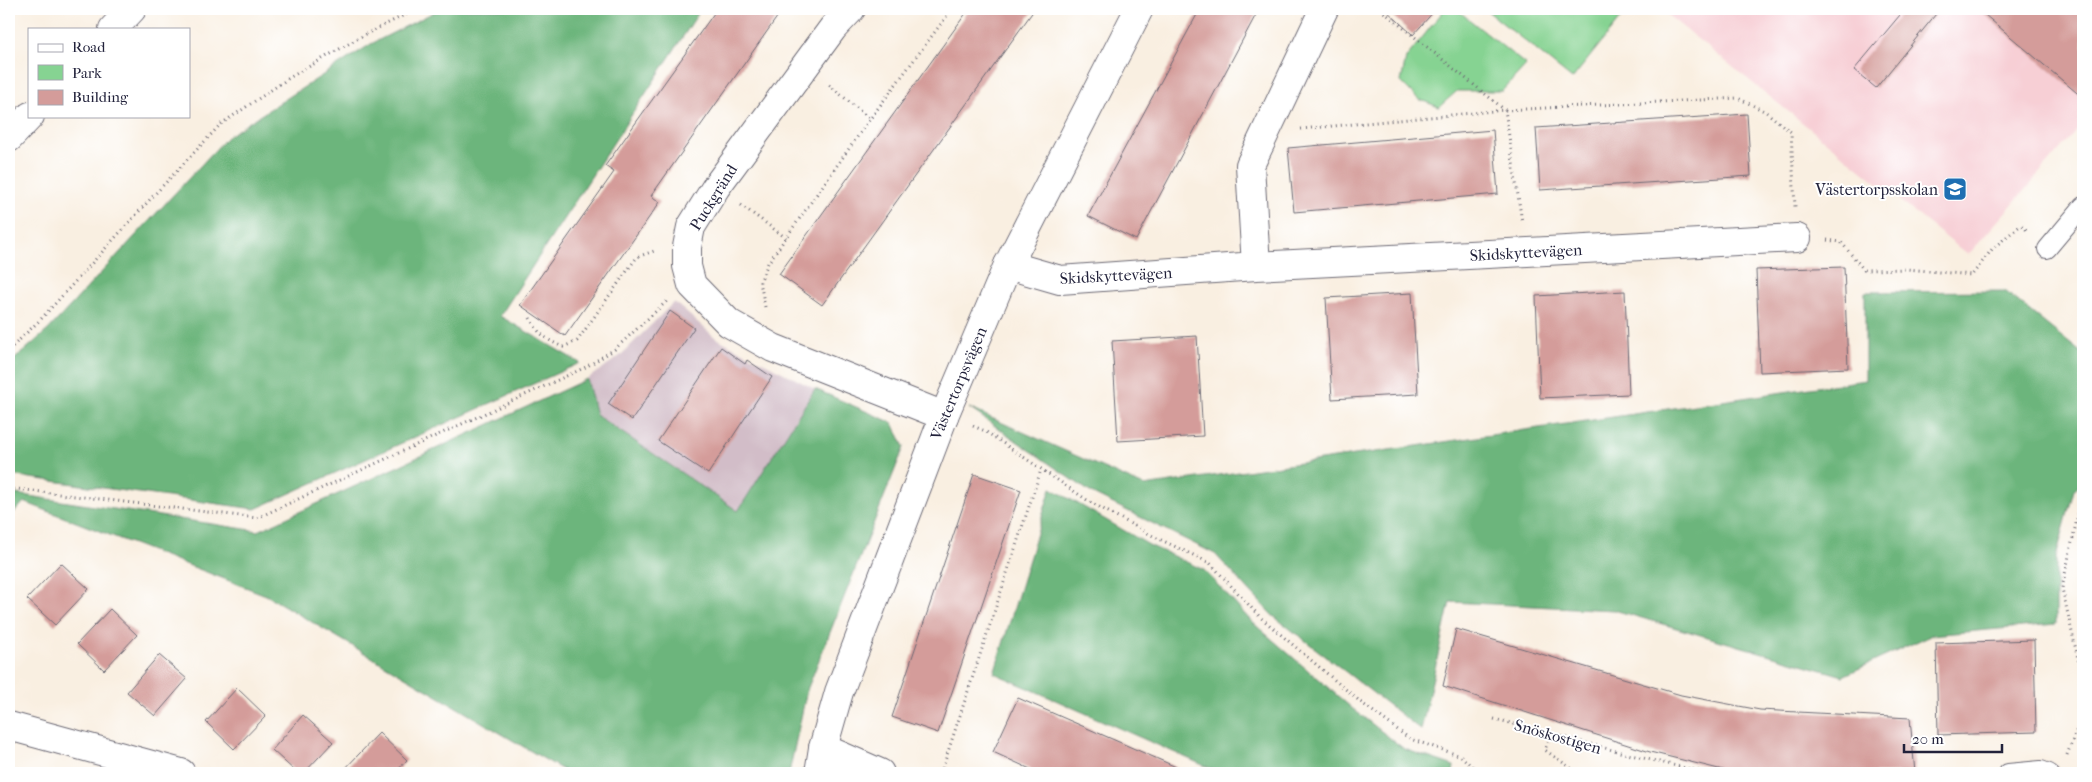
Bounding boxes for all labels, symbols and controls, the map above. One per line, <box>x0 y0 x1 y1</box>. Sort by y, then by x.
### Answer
legend <box>28 28 190 118</box>
text: Road <box>72 38 106 56</box>
text: Park <box>72 64 102 82</box>
text: Building <box>72 88 129 106</box>
street label: Puckgränd <box>686 160 741 234</box>
school or university icon: Västertorpsskolan <box>1942 176 1968 202</box>
place label: Västertorpsskolan <box>1814 180 1939 199</box>
street label: Skidskyttevägen <box>1469 240 1583 265</box>
street label: Skidskyttevägen <box>1059 263 1173 288</box>
street label: Västertorpsvägen <box>926 323 991 443</box>
street label: Snöskostigen <box>1512 715 1604 758</box>
scale bar <box>1904 722 2002 754</box>
text: 20 m <box>1912 730 1944 748</box>

